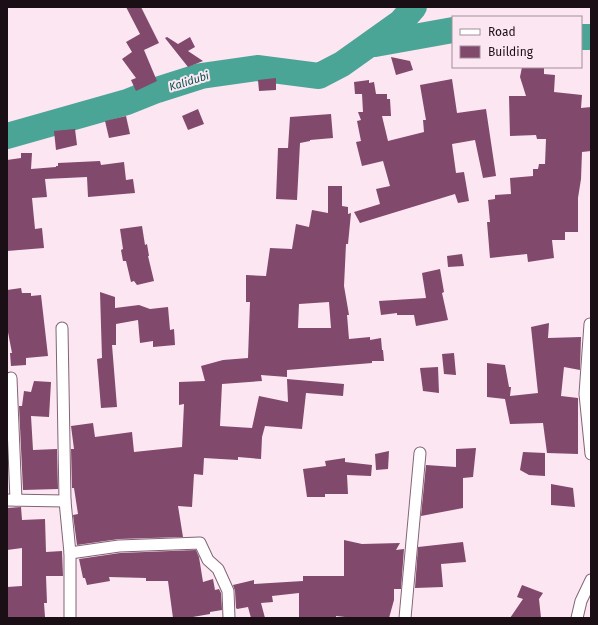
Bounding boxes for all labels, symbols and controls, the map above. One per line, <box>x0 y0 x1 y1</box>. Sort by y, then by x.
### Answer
legend <box>452 16 582 68</box>
text: Road <box>488 25 516 39</box>
text: Building <box>488 45 534 59</box>
water label: Kalidubi <box>168 69 211 94</box>

